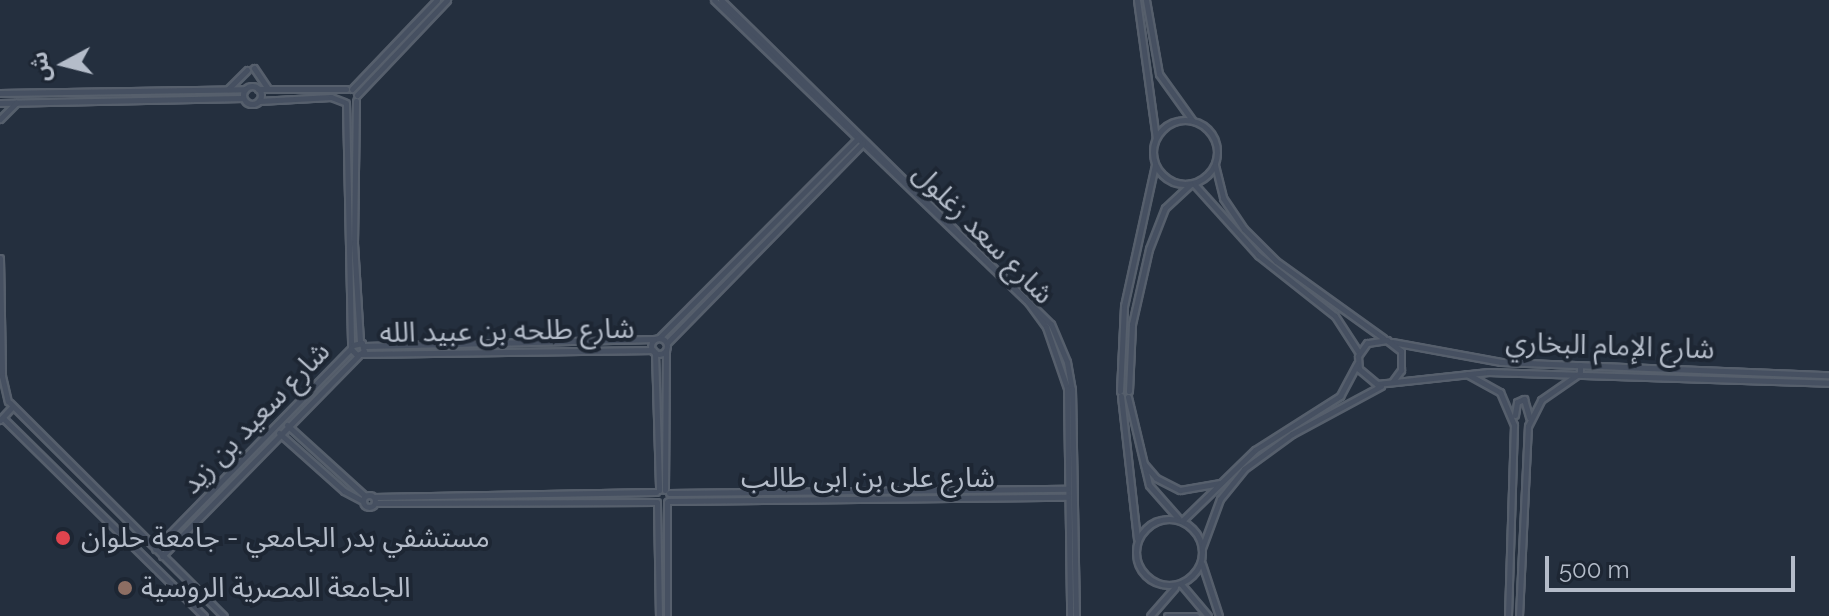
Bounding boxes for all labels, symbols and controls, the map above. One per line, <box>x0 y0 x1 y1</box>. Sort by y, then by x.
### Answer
north arrow <box>24 24 104 104</box>
text: ش <box>25 50 55 83</box>
street label: شارع سعد زغلول <box>906 157 1060 311</box>
street label: شارع طلحه بن عبيد الله <box>379 312 635 350</box>
street label: شارع الإمام البخاري <box>1505 326 1715 366</box>
street label: شارع سعيد بن زيد <box>175 335 337 501</box>
street label: شارع على بن ابى طالب <box>741 461 995 495</box>
place label: مستشفي بدر الجامعي - جامعة حلوان <box>81 521 490 555</box>
marker: مستشفي بدر الجامعي - جامعة حلوان <box>52 527 74 549</box>
scale bar <box>1549 540 1799 590</box>
text: 500 m <box>1559 555 1630 584</box>
place label: الجامعة المصرية الروسية <box>141 571 411 605</box>
marker: الجامعة المصرية الروسية <box>116 579 134 597</box>

